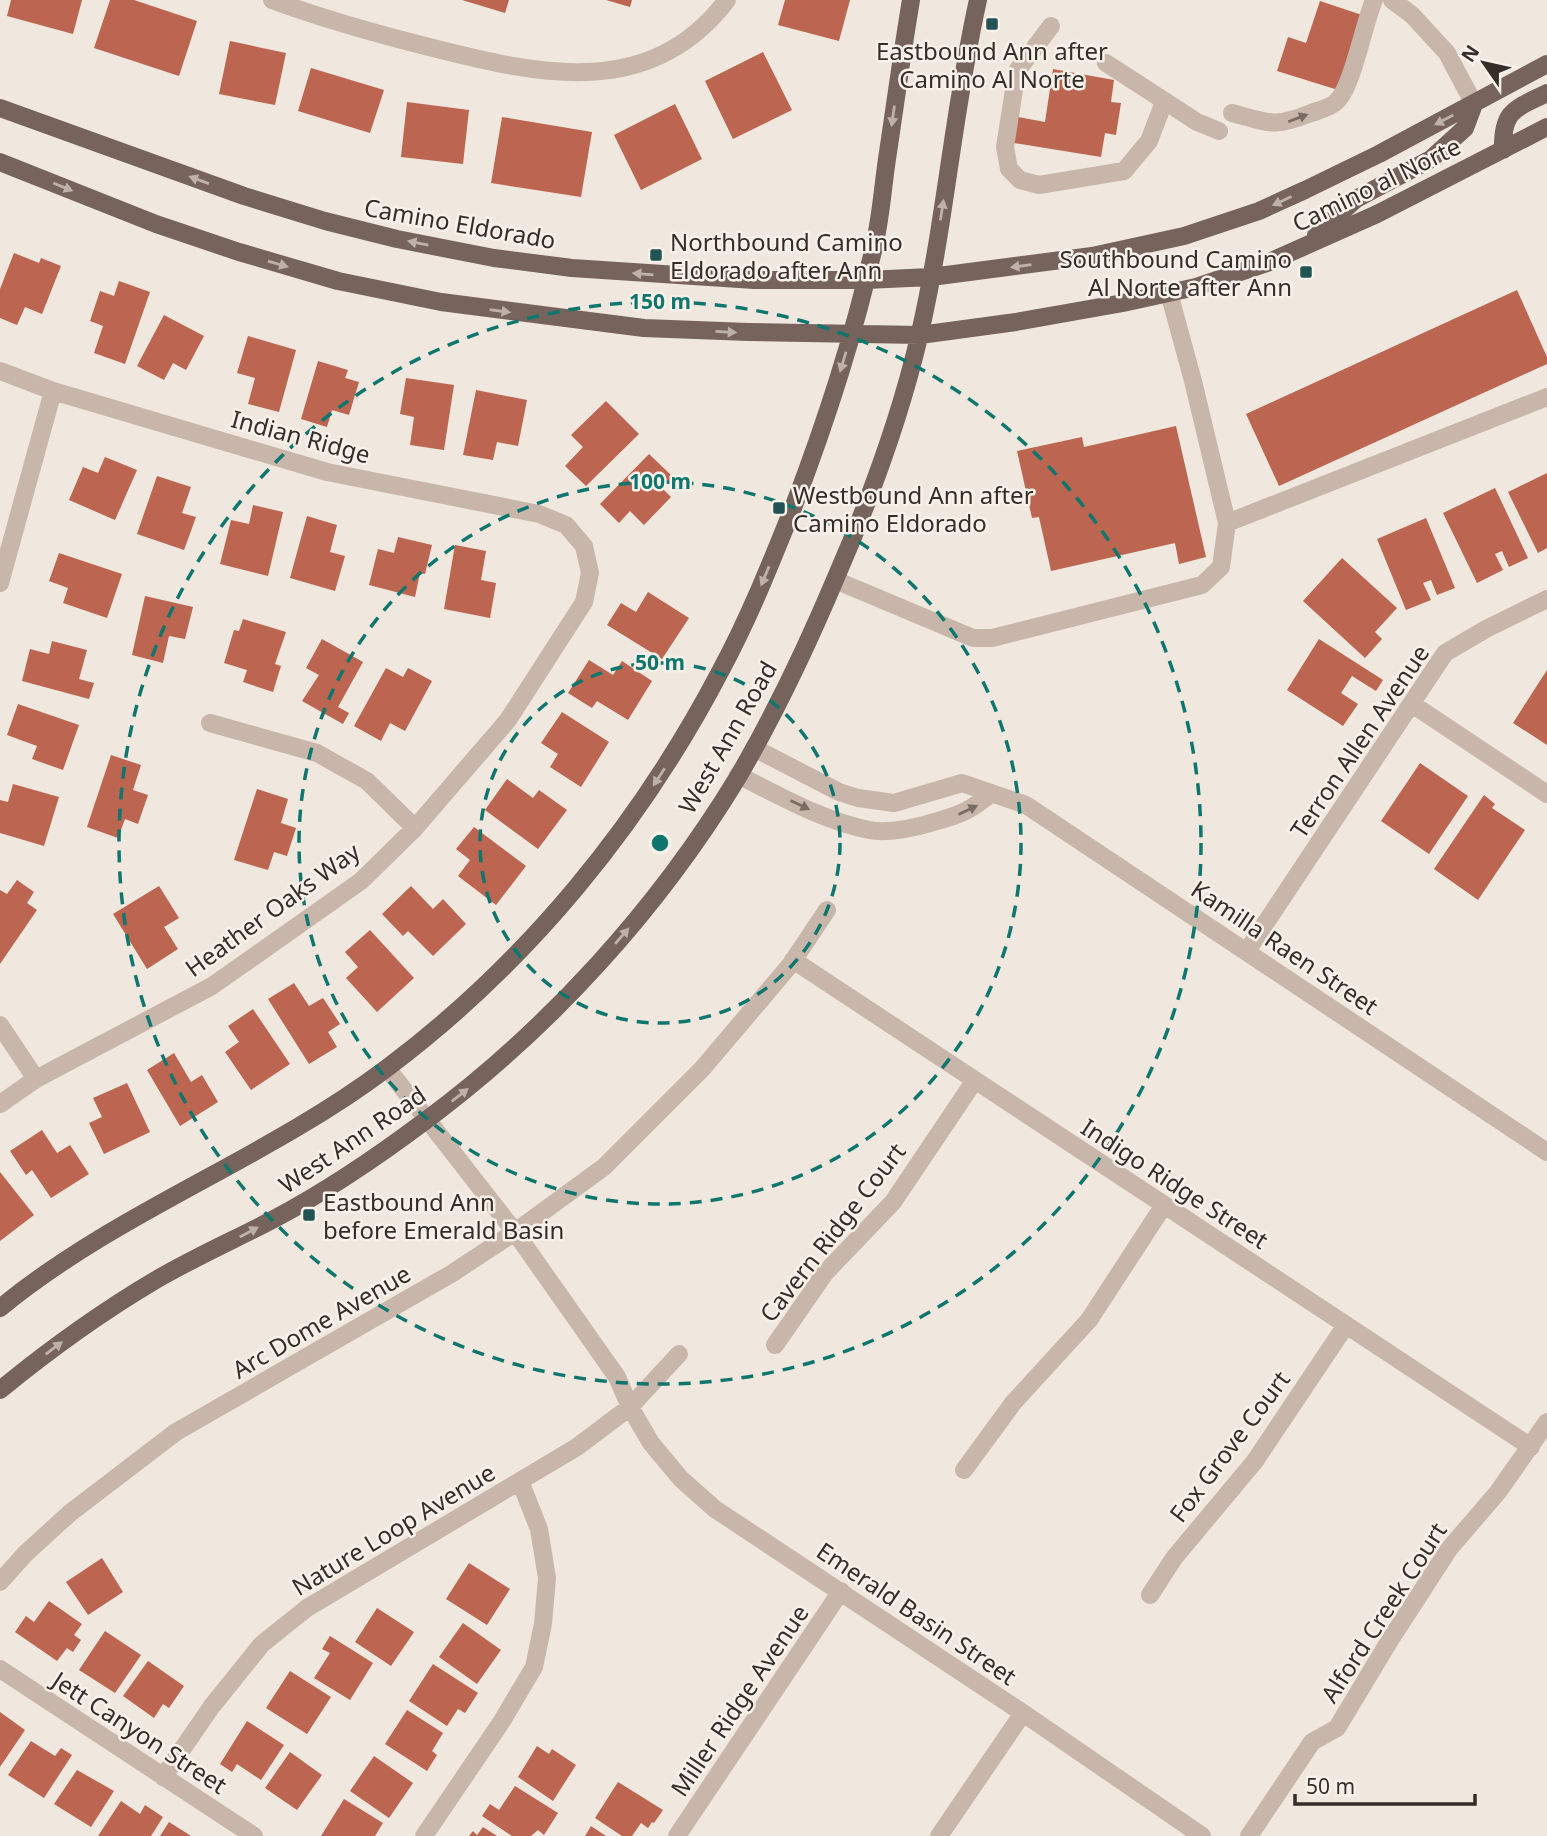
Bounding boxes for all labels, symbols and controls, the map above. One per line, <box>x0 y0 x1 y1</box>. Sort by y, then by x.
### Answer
marker: Eastbound Ann after Camino Al Norte <box>984 16 1000 32</box>
north arrow <box>1449 28 1519 98</box>
place label: Eastbound Ann after Camino Al Norte <box>876 34 1108 95</box>
text: N <box>1455 40 1485 67</box>
one-way arrow <box>888 105 899 127</box>
one-way arrow <box>1288 113 1309 124</box>
one-way arrow <box>1434 114 1454 126</box>
street label: Camino al Norte <box>1286 129 1466 239</box>
one-way arrow <box>189 174 210 185</box>
one-way arrow <box>53 182 74 193</box>
street label: Camino Eldorado <box>362 190 558 256</box>
one-way arrow <box>1272 195 1292 207</box>
one-way arrow <box>937 199 948 221</box>
place label: Northbound Camino Eldorado after Ann <box>670 225 903 286</box>
one-way arrow <box>407 237 429 248</box>
place label: Southbound Camino Al Norte after Ann <box>1059 242 1292 303</box>
marker: Northbound Camino Eldorado after Ann <box>648 247 664 263</box>
one-way arrow <box>267 259 288 269</box>
one-way arrow <box>1010 260 1032 271</box>
marker: Southbound Camino Al Norte after Ann <box>1298 264 1314 280</box>
one-way arrow <box>631 268 653 279</box>
text: 150 m <box>629 287 691 315</box>
one-way arrow <box>489 305 511 316</box>
one-way arrow <box>715 326 737 337</box>
one-way arrow <box>837 352 847 373</box>
street label: Indian Ridge <box>228 402 374 470</box>
text: 100 m <box>629 467 691 495</box>
place label: Westbound Ann after Camino Eldorado <box>793 478 1034 539</box>
marker: Westbound Ann after Camino Eldorado <box>771 500 787 516</box>
one-way arrow <box>759 566 771 586</box>
street label: Terron Allen Avenue <box>1282 638 1436 844</box>
text: 50 m <box>635 648 685 676</box>
street label: West Ann Road <box>670 655 784 819</box>
one-way arrow <box>652 767 665 786</box>
one-way arrow <box>790 799 810 811</box>
one-way arrow <box>958 804 978 815</box>
centre of rings <box>648 831 672 855</box>
street label: Heather Oaks Way <box>178 834 367 984</box>
street label: Kamilla Raen Street <box>1185 872 1385 1022</box>
one-way arrow <box>614 927 629 944</box>
street label: West Ann Road <box>272 1078 432 1200</box>
one-way arrow <box>450 1087 468 1102</box>
street label: Indigo Ridge Street <box>1075 1110 1275 1256</box>
street label: Cavern Ridge Court <box>752 1135 913 1328</box>
place label: Eastbound Ann before Emerald Basin <box>323 1185 564 1246</box>
marker: Eastbound Ann before Emerald Basin <box>301 1207 317 1223</box>
one-way arrow <box>239 1226 259 1238</box>
street label: Arc Dome Avenue <box>226 1256 416 1386</box>
one-way arrow <box>45 1342 63 1356</box>
street label: Fox Grove Court <box>1161 1363 1297 1528</box>
street label: Nature Loop Avenue <box>285 1455 501 1603</box>
street label: Alford Creek Court <box>1312 1515 1454 1708</box>
street label: Emerald Basin Street <box>811 1534 1024 1692</box>
street label: Miller Ridge Avenue <box>662 1598 816 1802</box>
street label: Jett Canyon Street <box>45 1662 234 1801</box>
scale bar <box>1295 1762 1475 1806</box>
text: 50 m <box>1306 1772 1355 1800</box>

